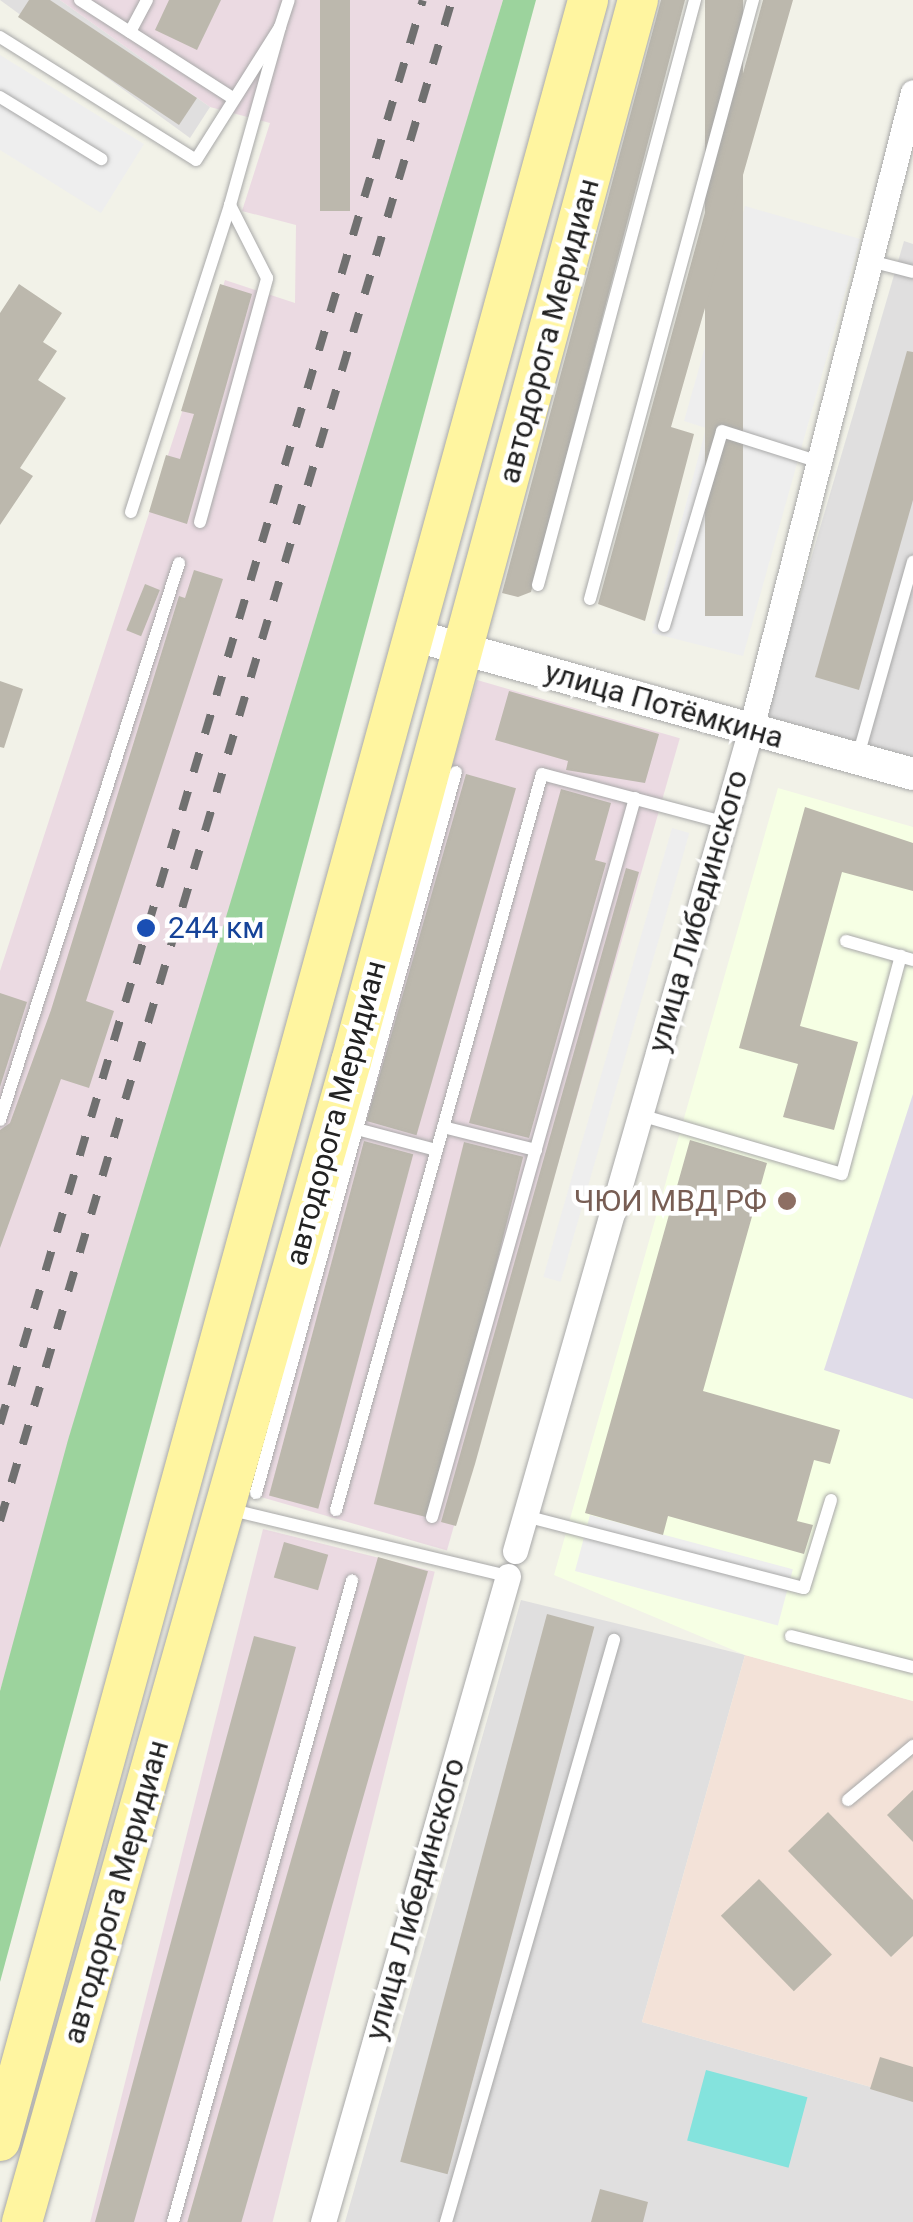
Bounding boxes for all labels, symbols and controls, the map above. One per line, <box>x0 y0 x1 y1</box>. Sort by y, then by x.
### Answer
street label: автодорога Меридиан <box>491 175 607 487</box>
street label: улица Потёмкина <box>541 654 787 756</box>
street label: улица Либединского <box>640 766 756 1056</box>
place label: 244 км <box>168 910 264 946</box>
marker: 244 км <box>133 915 159 941</box>
street label: автодорога Меридиан <box>278 957 394 1269</box>
place label: ЧЮИ МВД РФ <box>574 1183 767 1219</box>
marker: ЧЮИ МВД РФ <box>776 1190 798 1212</box>
street label: автодорога Меридиан <box>55 1736 177 2048</box>
street label: улица Либединского <box>357 1754 473 2044</box>

